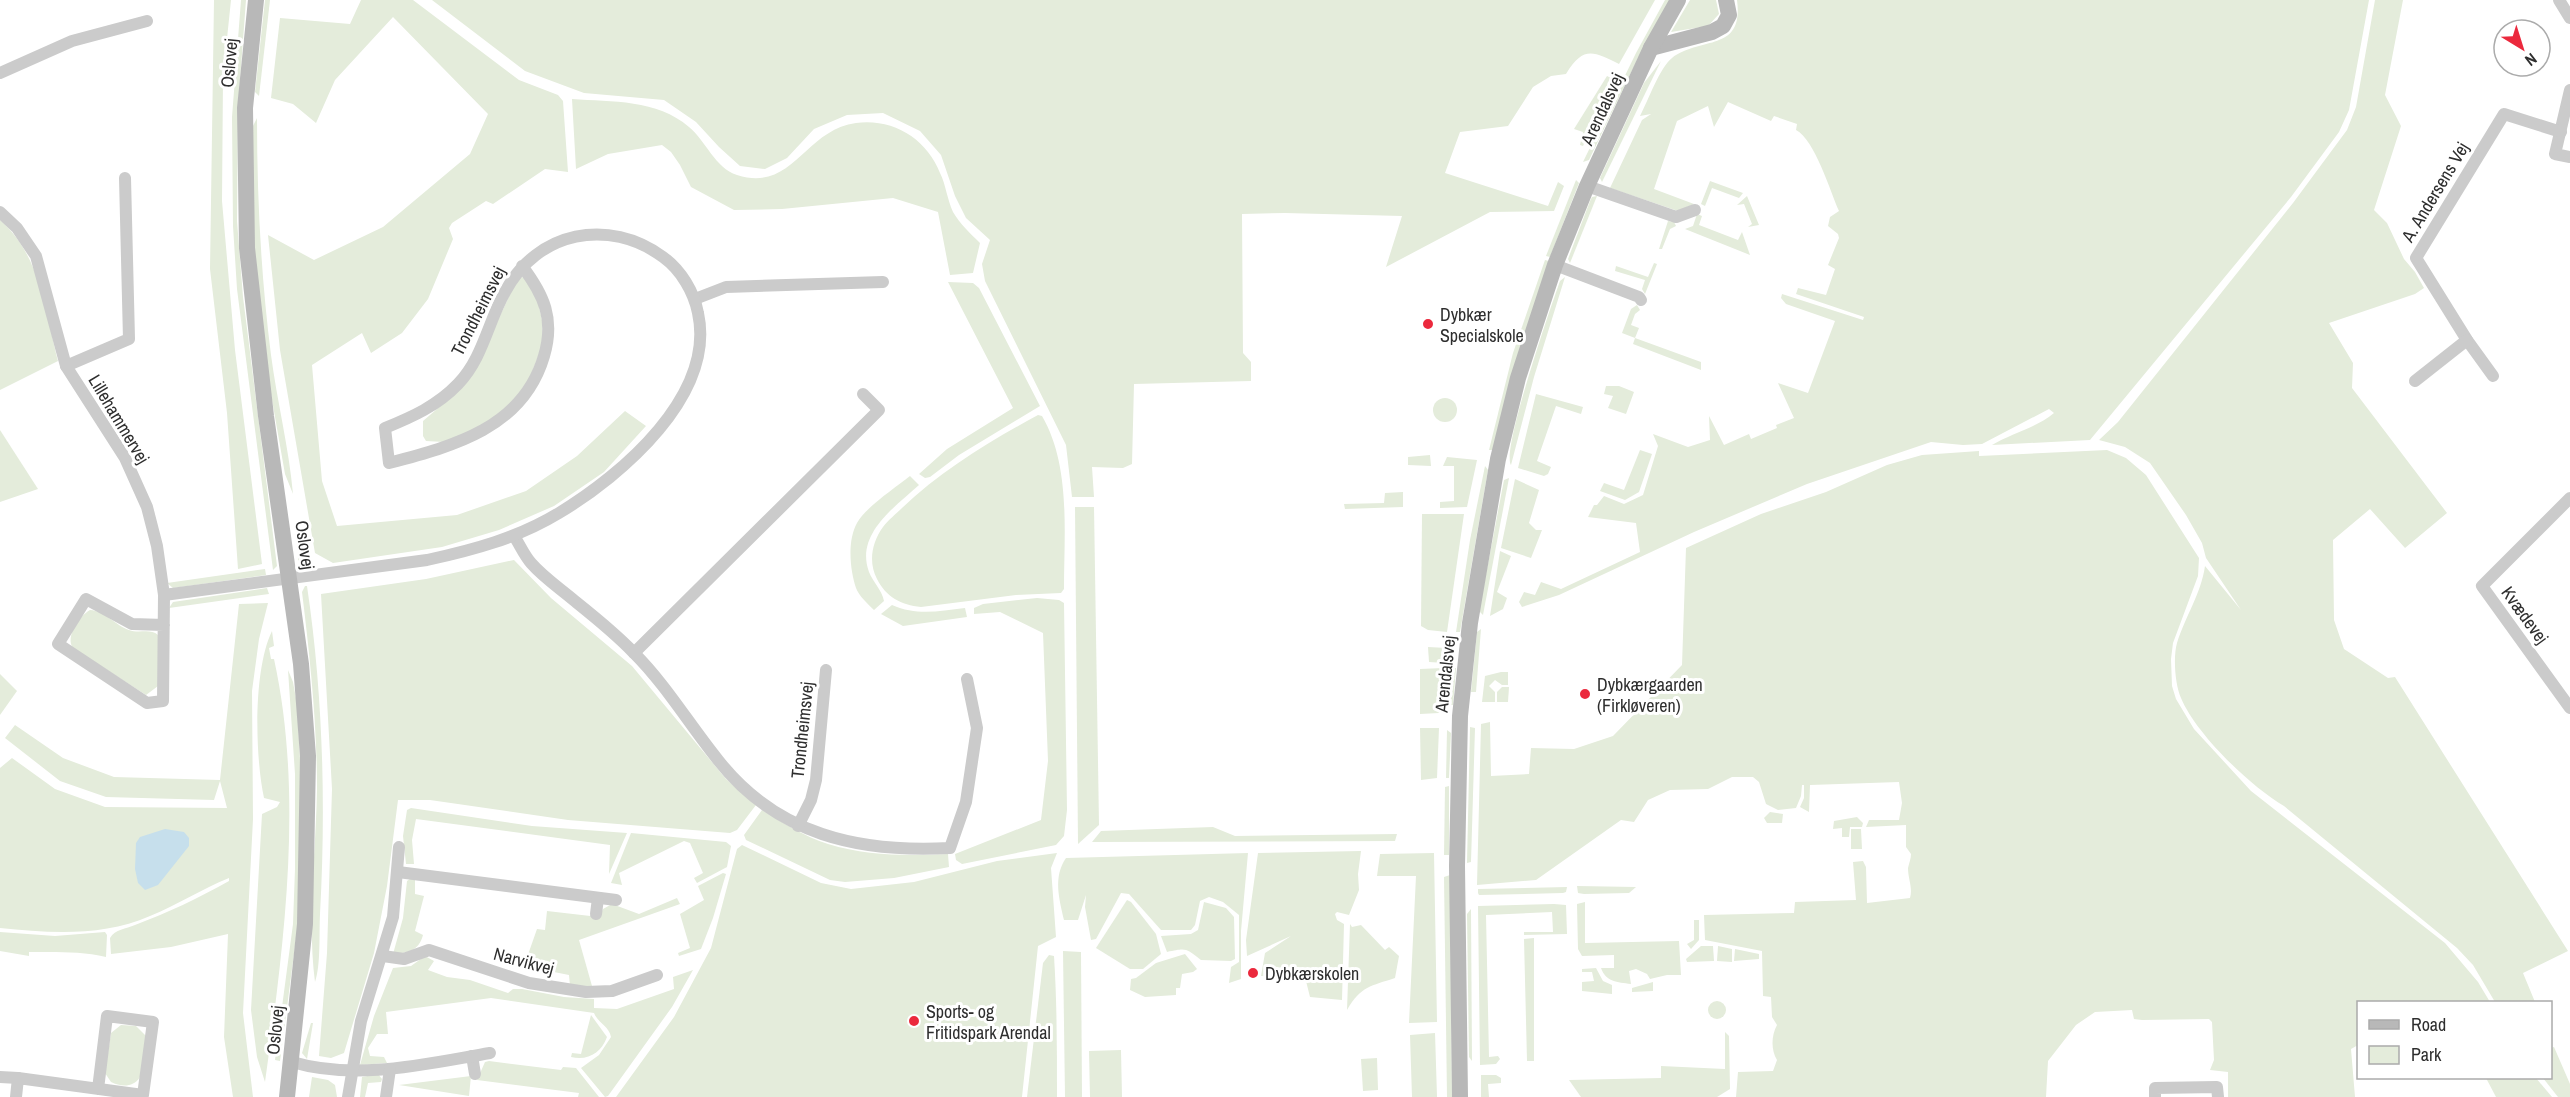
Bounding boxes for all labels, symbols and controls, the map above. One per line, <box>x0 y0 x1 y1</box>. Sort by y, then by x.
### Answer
north arrow <box>2492 18 2552 78</box>
street label: Oslovej <box>214 37 244 89</box>
text: N <box>2521 48 2542 71</box>
street label: Arendalsvej <box>1574 69 1630 150</box>
street label: A. Andersens Vej <box>2395 137 2475 247</box>
street label: Trondheimsvej <box>445 262 511 360</box>
place label: Dybkær Specialskole <box>1440 302 1524 348</box>
marker: Dybkær Specialskole <box>1421 317 1435 331</box>
street label: Lillehammervej <box>83 370 155 468</box>
street label: Oslovej <box>289 519 321 571</box>
street label: Kvædevej <box>2496 581 2554 649</box>
street label: Arendalsvej <box>1428 634 1461 715</box>
place label: Dybkærgaarden (Firkløveren) <box>1597 672 1703 718</box>
street label: Trondheimsvej <box>784 680 820 780</box>
marker: Dybkærgaarden (Firkløveren) <box>1578 687 1592 701</box>
street label: Narvikvej <box>491 941 557 981</box>
place label: Dybkærskolen <box>1265 961 1359 986</box>
marker: Dybkærskolen <box>1246 966 1260 980</box>
place label: Sports- og Fritidspark Arendal <box>926 999 1051 1045</box>
legend <box>2357 1001 2552 1079</box>
street label: Oslovej <box>260 1004 290 1056</box>
text: Road <box>2411 1012 2446 1037</box>
marker: Sports- og Fritidspark Arendal <box>907 1014 921 1028</box>
text: Park <box>2411 1042 2442 1067</box>

